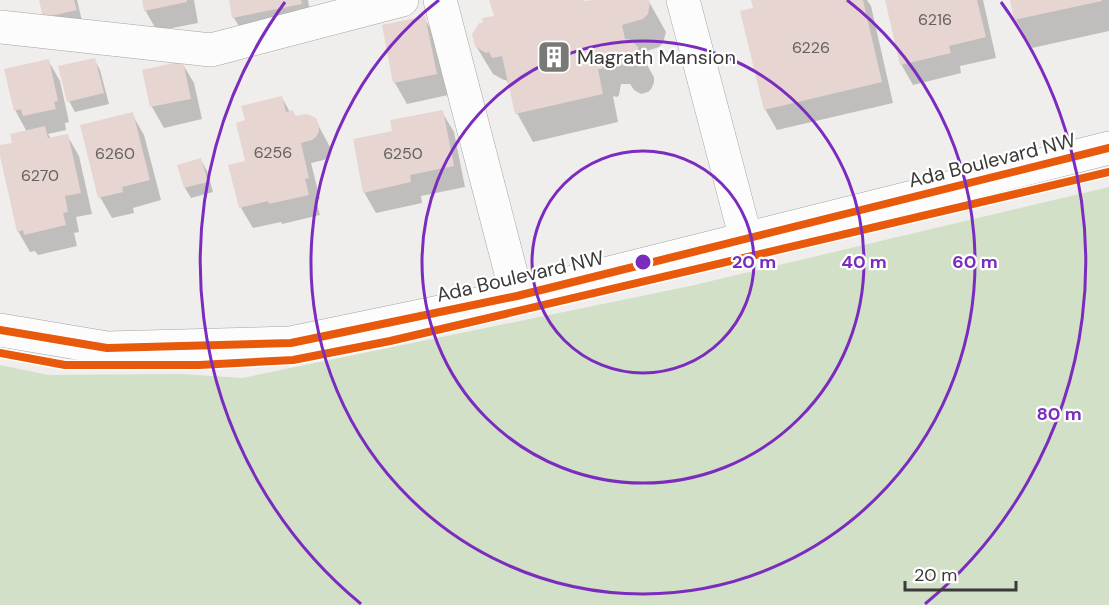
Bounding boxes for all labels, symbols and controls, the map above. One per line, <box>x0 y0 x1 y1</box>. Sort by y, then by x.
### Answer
house number: 6216 <box>918 9 952 30</box>
house number: 6226 <box>792 37 830 58</box>
building icon: Magrath Mansion <box>536 39 572 75</box>
place label: Magrath Mansion <box>577 44 736 70</box>
street label: Ada Boulevard NW <box>906 127 1078 193</box>
house number: 6256 <box>254 142 292 163</box>
house number: 6260 <box>95 143 135 164</box>
house number: 6250 <box>383 143 423 164</box>
house number: 6270 <box>21 165 59 186</box>
street label: Ada Boulevard NW <box>434 244 606 308</box>
text: 20 m <box>732 250 776 274</box>
text: 40 m <box>841 250 887 274</box>
text: 60 m <box>952 250 998 274</box>
centre of rings <box>633 252 653 272</box>
text: 80 m <box>1036 402 1082 426</box>
scale bar <box>905 554 1016 592</box>
text: 20 m <box>914 563 957 587</box>

